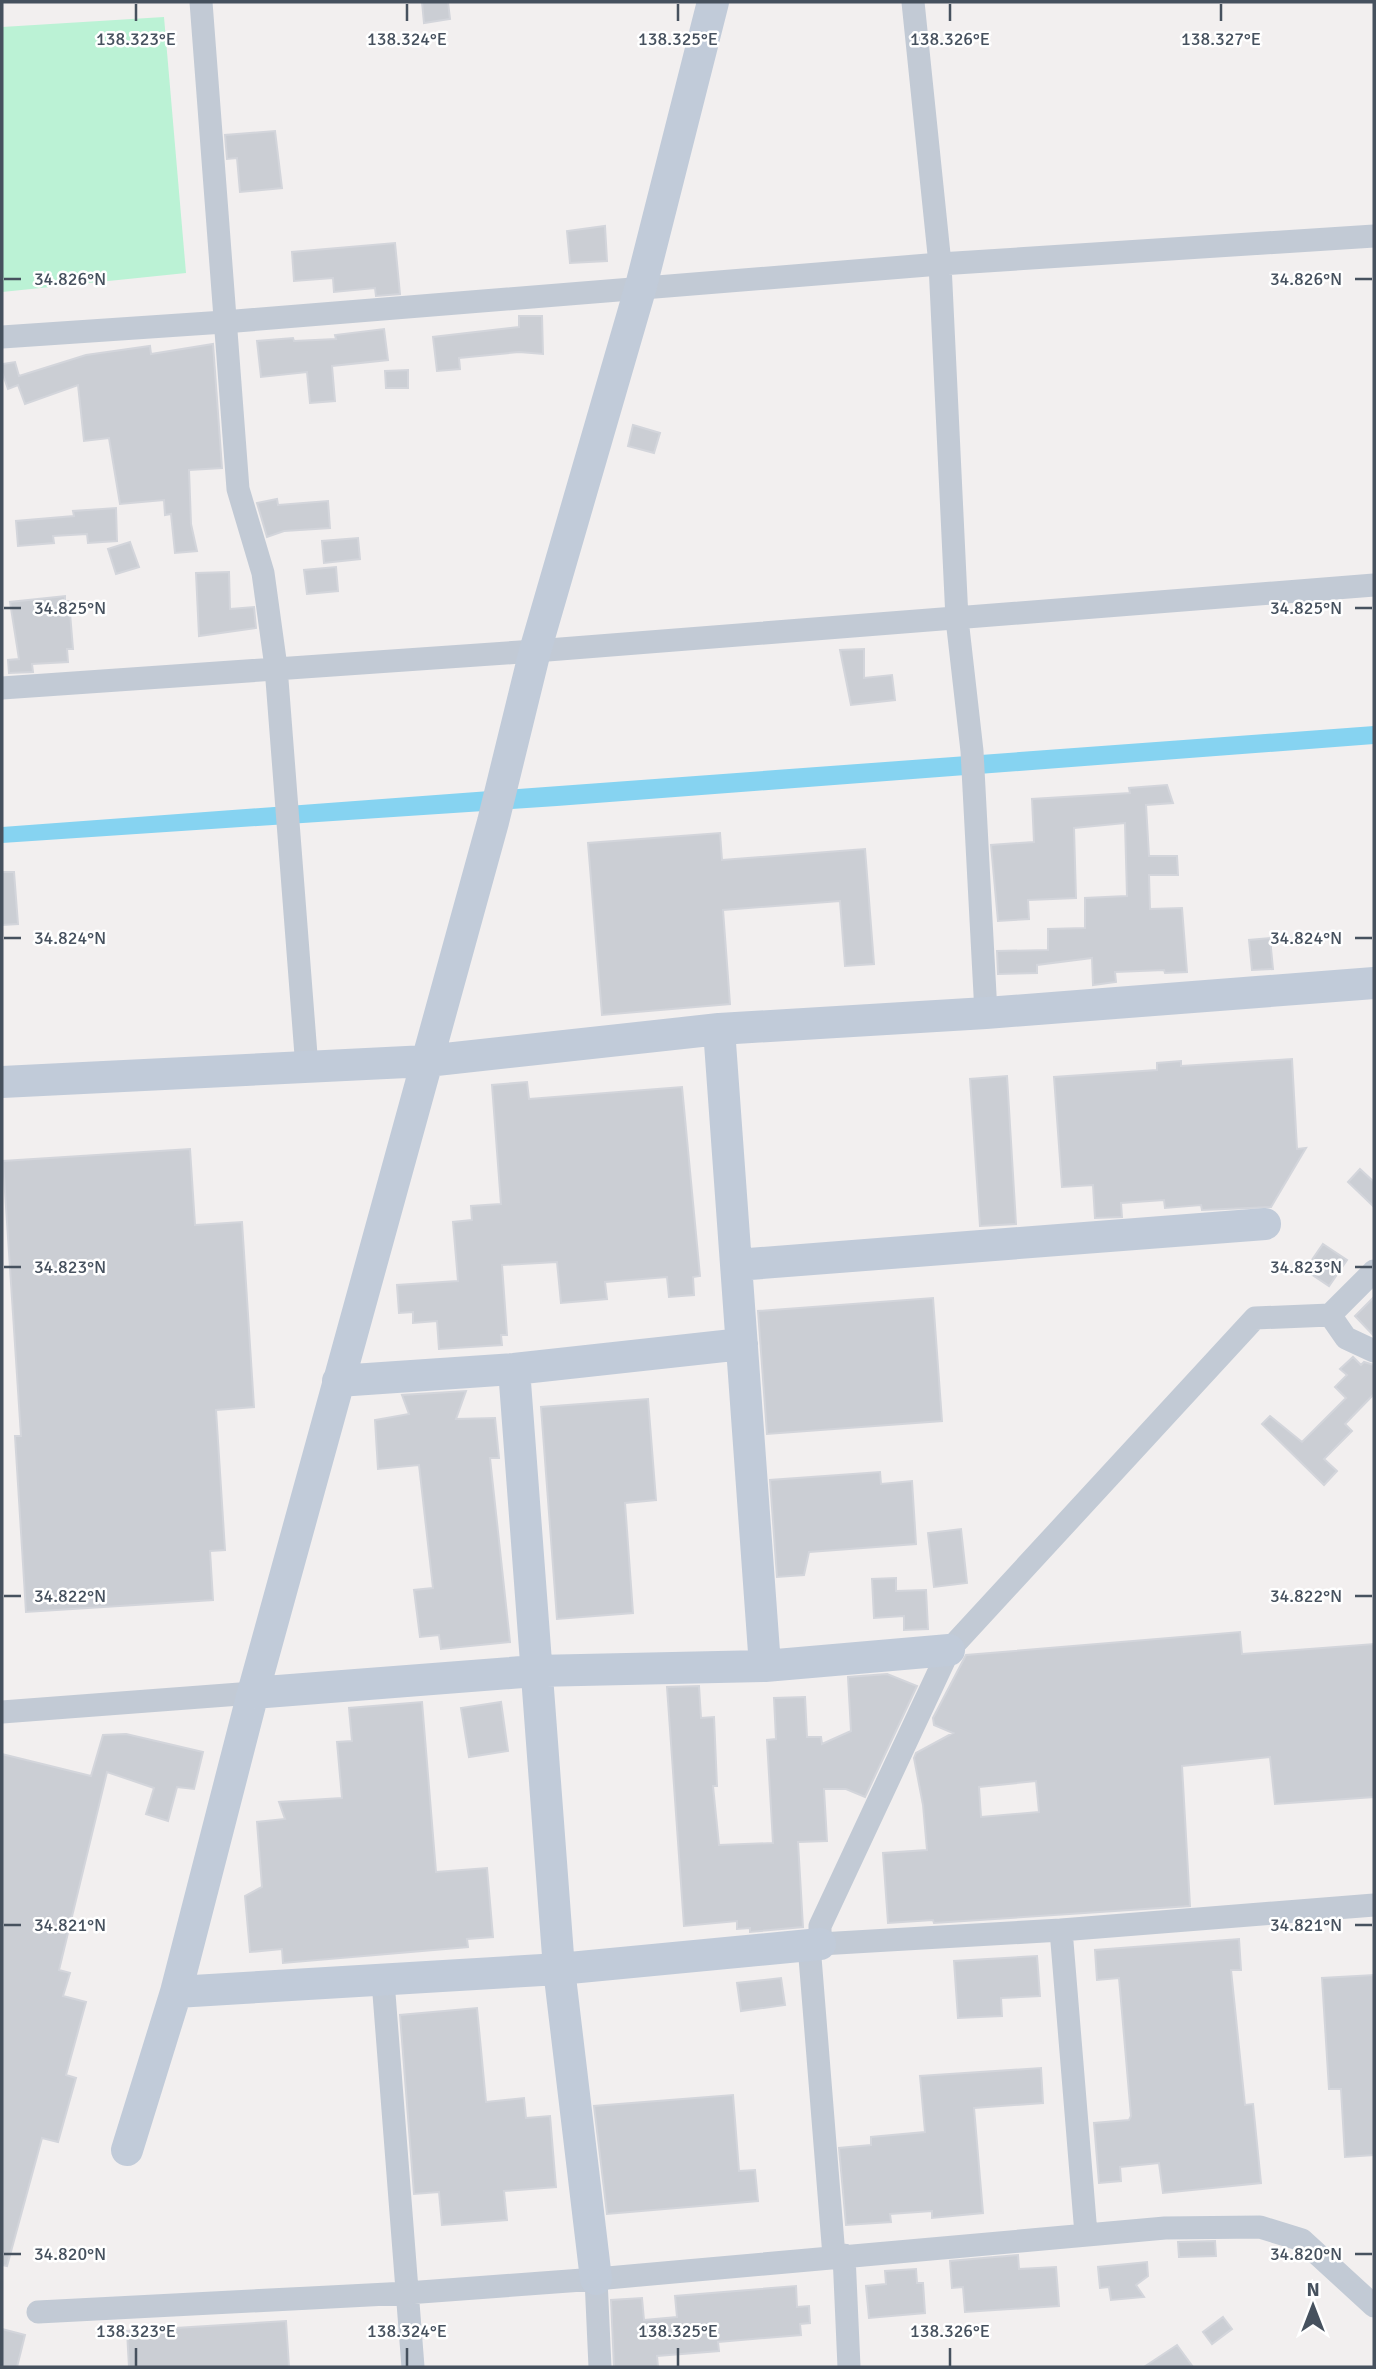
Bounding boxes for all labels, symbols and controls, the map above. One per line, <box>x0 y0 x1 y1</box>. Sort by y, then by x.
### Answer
text: 138.323°E <box>96 28 176 50</box>
text: 138.324°E <box>367 28 447 50</box>
text: 138.325°E <box>638 28 718 50</box>
text: 138.326°E <box>910 28 990 50</box>
text: 138.327°E <box>1181 28 1261 50</box>
text: 34.826°N <box>34 268 106 290</box>
text: 34.826°N <box>1270 268 1342 290</box>
text: 34.825°N <box>34 597 106 619</box>
text: 34.825°N <box>1270 597 1342 619</box>
text: 34.824°N <box>34 927 106 949</box>
text: 34.824°N <box>1270 927 1342 949</box>
text: 34.823°N <box>34 1256 106 1278</box>
text: 34.823°N <box>1270 1256 1342 1278</box>
text: 34.822°N <box>34 1585 106 1607</box>
text: 34.822°N <box>1270 1585 1342 1607</box>
text: 34.821°N <box>34 1914 106 1936</box>
text: 34.821°N <box>1270 1914 1342 1936</box>
text: 34.820°N <box>34 2243 106 2265</box>
text: 34.820°N <box>1270 2243 1342 2265</box>
north arrow <box>1278 2271 1348 2341</box>
text: N <box>1306 2278 1320 2302</box>
text: 138.323°E <box>96 2320 176 2342</box>
text: 138.324°E <box>367 2320 447 2342</box>
text: 138.325°E <box>638 2320 718 2342</box>
text: 138.326°E <box>910 2320 990 2342</box>

